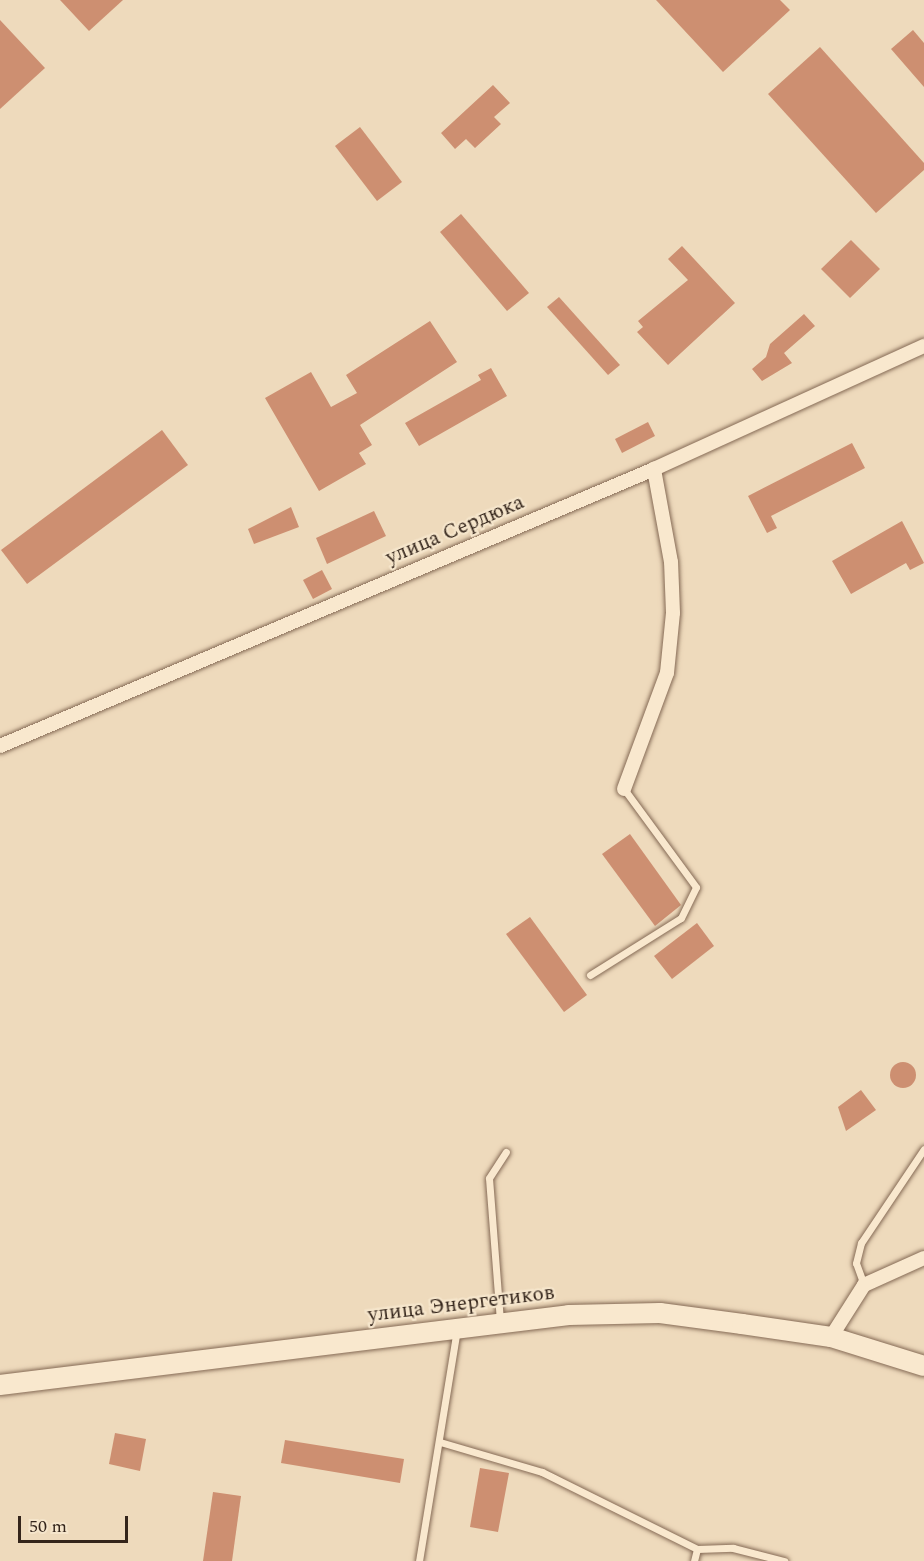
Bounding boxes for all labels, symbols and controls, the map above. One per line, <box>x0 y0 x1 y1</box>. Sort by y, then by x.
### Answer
street label: улица Сердюка <box>382 490 528 570</box>
street label: улица Энергетиков <box>366 1280 556 1328</box>
scale bar <box>21 1504 130 1542</box>
text: 50 m <box>29 1513 67 1540</box>

